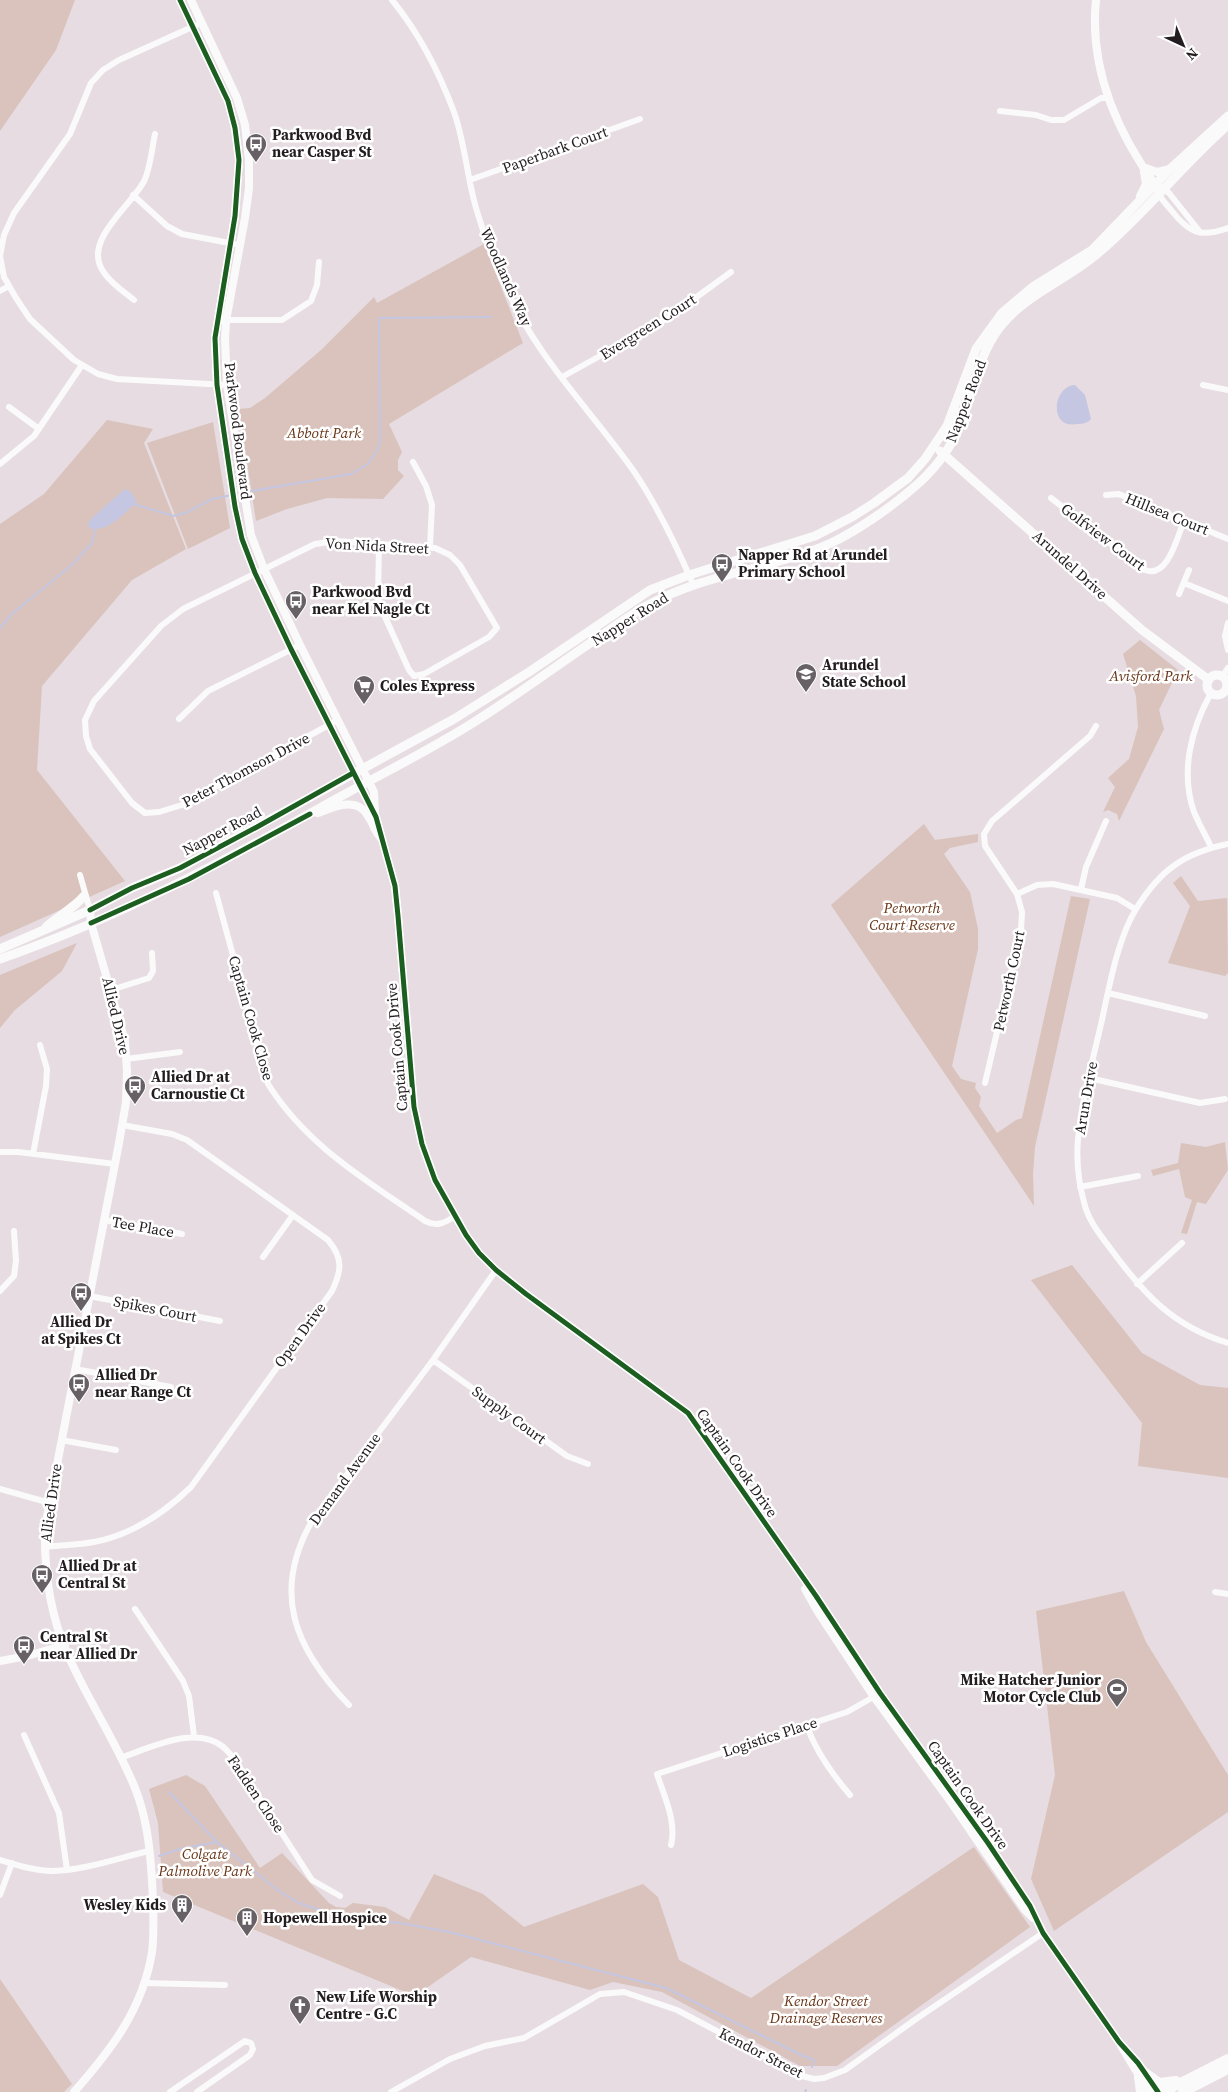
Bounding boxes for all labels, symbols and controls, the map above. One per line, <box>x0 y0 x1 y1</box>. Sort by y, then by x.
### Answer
north arrow <box>1158 20 1208 70</box>
text: N <box>1181 44 1203 65</box>
street label: Paperbark Court <box>499 121 611 178</box>
place label: Parkwood Bvd near Casper St <box>272 124 372 162</box>
bus stop icon: Parkwood Bvd near Casper St <box>244 132 268 163</box>
street label: Woodlands Way <box>475 224 538 330</box>
street label: Evergreen Court <box>596 289 700 364</box>
street label: Napper Road <box>940 356 991 445</box>
street label: Parkwood Boulevard <box>220 361 257 501</box>
park label: Abbott Park <box>286 422 362 443</box>
street label: Hillsea Court <box>1122 487 1212 540</box>
street label: Golfview Court <box>1057 498 1150 575</box>
street label: Arundel Drive <box>1028 525 1113 604</box>
street label: Von Nida Street <box>325 532 429 559</box>
place label: Napper Rd at Arundel Primary School <box>738 544 888 582</box>
bus stop icon: Napper Rd at Arundel Primary School <box>710 552 734 583</box>
place label: Parkwood Bvd near Kel Nagle Ct <box>312 581 430 619</box>
street label: Napper Road <box>587 586 673 651</box>
bus stop icon: Parkwood Bvd near Kel Nagle Ct <box>284 589 308 620</box>
place label: Arundel State School <box>822 654 906 692</box>
school or university icon: Arundel State School <box>794 662 818 693</box>
park label: Avisford Park <box>1108 665 1194 686</box>
supermarket icon: Coles Express <box>352 674 376 705</box>
place label: Coles Express <box>380 675 475 696</box>
street label: Peter Thomson Drive <box>178 727 314 812</box>
street label: Napper Road <box>178 801 266 860</box>
park label: Petworth Court Reserve <box>869 897 955 935</box>
street label: Petworth Court <box>988 928 1029 1033</box>
street label: Captain Cook Close <box>224 953 279 1083</box>
street label: Allied Drive <box>97 975 136 1057</box>
street label: Captain Cook Drive <box>380 982 413 1112</box>
street label: Arun Drive <box>1069 1059 1102 1136</box>
place label: Allied Dr at Carnoustie Ct <box>151 1066 245 1104</box>
bus stop icon: Allied Dr at Carnoustie Ct <box>123 1074 147 1105</box>
street label: Tee Place <box>110 1211 176 1242</box>
bus stop icon: Allied Dr at Spikes Ct <box>69 1281 93 1312</box>
street label: Spikes Court <box>112 1290 198 1327</box>
street label: Open Drive <box>269 1298 331 1372</box>
place label: Allied Dr at Spikes Ct <box>41 1311 121 1349</box>
place label: Allied Dr near Range Ct <box>95 1364 192 1402</box>
bus stop icon: Allied Dr near Range Ct <box>67 1372 91 1403</box>
street label: Supply Court <box>468 1381 551 1449</box>
street label: Captain Cook Drive <box>692 1404 783 1522</box>
street label: Demand Avenue <box>304 1428 386 1529</box>
street label: Allied Drive <box>35 1462 66 1544</box>
place label: Allied Dr at Central St <box>58 1555 137 1593</box>
bus stop icon: Allied Dr at Central St <box>30 1563 54 1594</box>
place label: Central St near Allied Dr <box>40 1626 137 1664</box>
bus stop icon: Central St near Allied Dr <box>12 1634 36 1665</box>
place label: Mike Hatcher Junior Motor Cycle Club <box>960 1669 1101 1707</box>
sports icon: Mike Hatcher Junior Motor Cycle Club <box>1105 1677 1129 1708</box>
street label: Logistics Place <box>720 1711 820 1762</box>
street label: Captain Cook Drive <box>923 1736 1014 1854</box>
street label: Fadden Close <box>223 1751 290 1837</box>
park label: Colgate Palmolive Park <box>157 1843 253 1881</box>
building icon: Wesley Kids <box>170 1893 194 1924</box>
place label: Wesley Kids <box>83 1894 166 1915</box>
building icon: Hopewell Hospice <box>235 1906 259 1937</box>
place label: Hopewell Hospice <box>263 1907 387 1928</box>
place label: New Life Worship Centre - G.C <box>316 1986 437 2024</box>
park label: Kendor Street Drainage Reserves <box>769 1990 883 2028</box>
church icon: New Life Worship Centre - G.C <box>288 1994 312 2025</box>
street label: Kendor Street <box>716 2022 807 2083</box>

